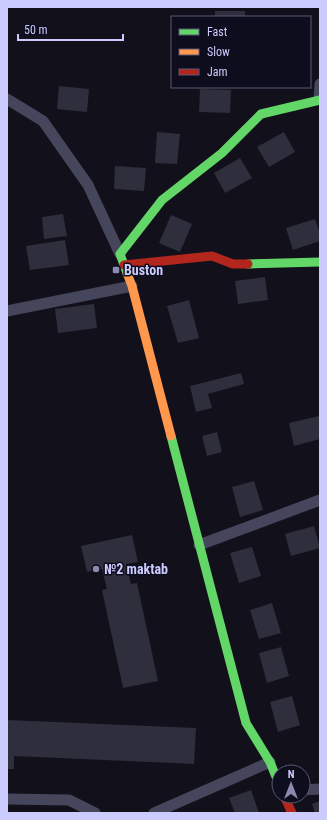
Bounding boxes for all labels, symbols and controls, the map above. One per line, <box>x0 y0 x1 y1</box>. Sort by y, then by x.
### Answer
scale bar <box>18 16 123 42</box>
legend <box>171 16 311 88</box>
text: 50 m <box>24 23 48 37</box>
text: Fast <box>207 25 228 39</box>
text: Slow <box>207 45 230 59</box>
text: Jam <box>207 65 228 79</box>
place label: Buston <box>124 262 163 278</box>
marker: Buston <box>111 265 121 275</box>
place label: №2 maktab <box>104 561 168 577</box>
marker: №2 maktab <box>91 564 101 574</box>
north arrow <box>271 764 311 804</box>
text: N <box>288 768 295 781</box>

